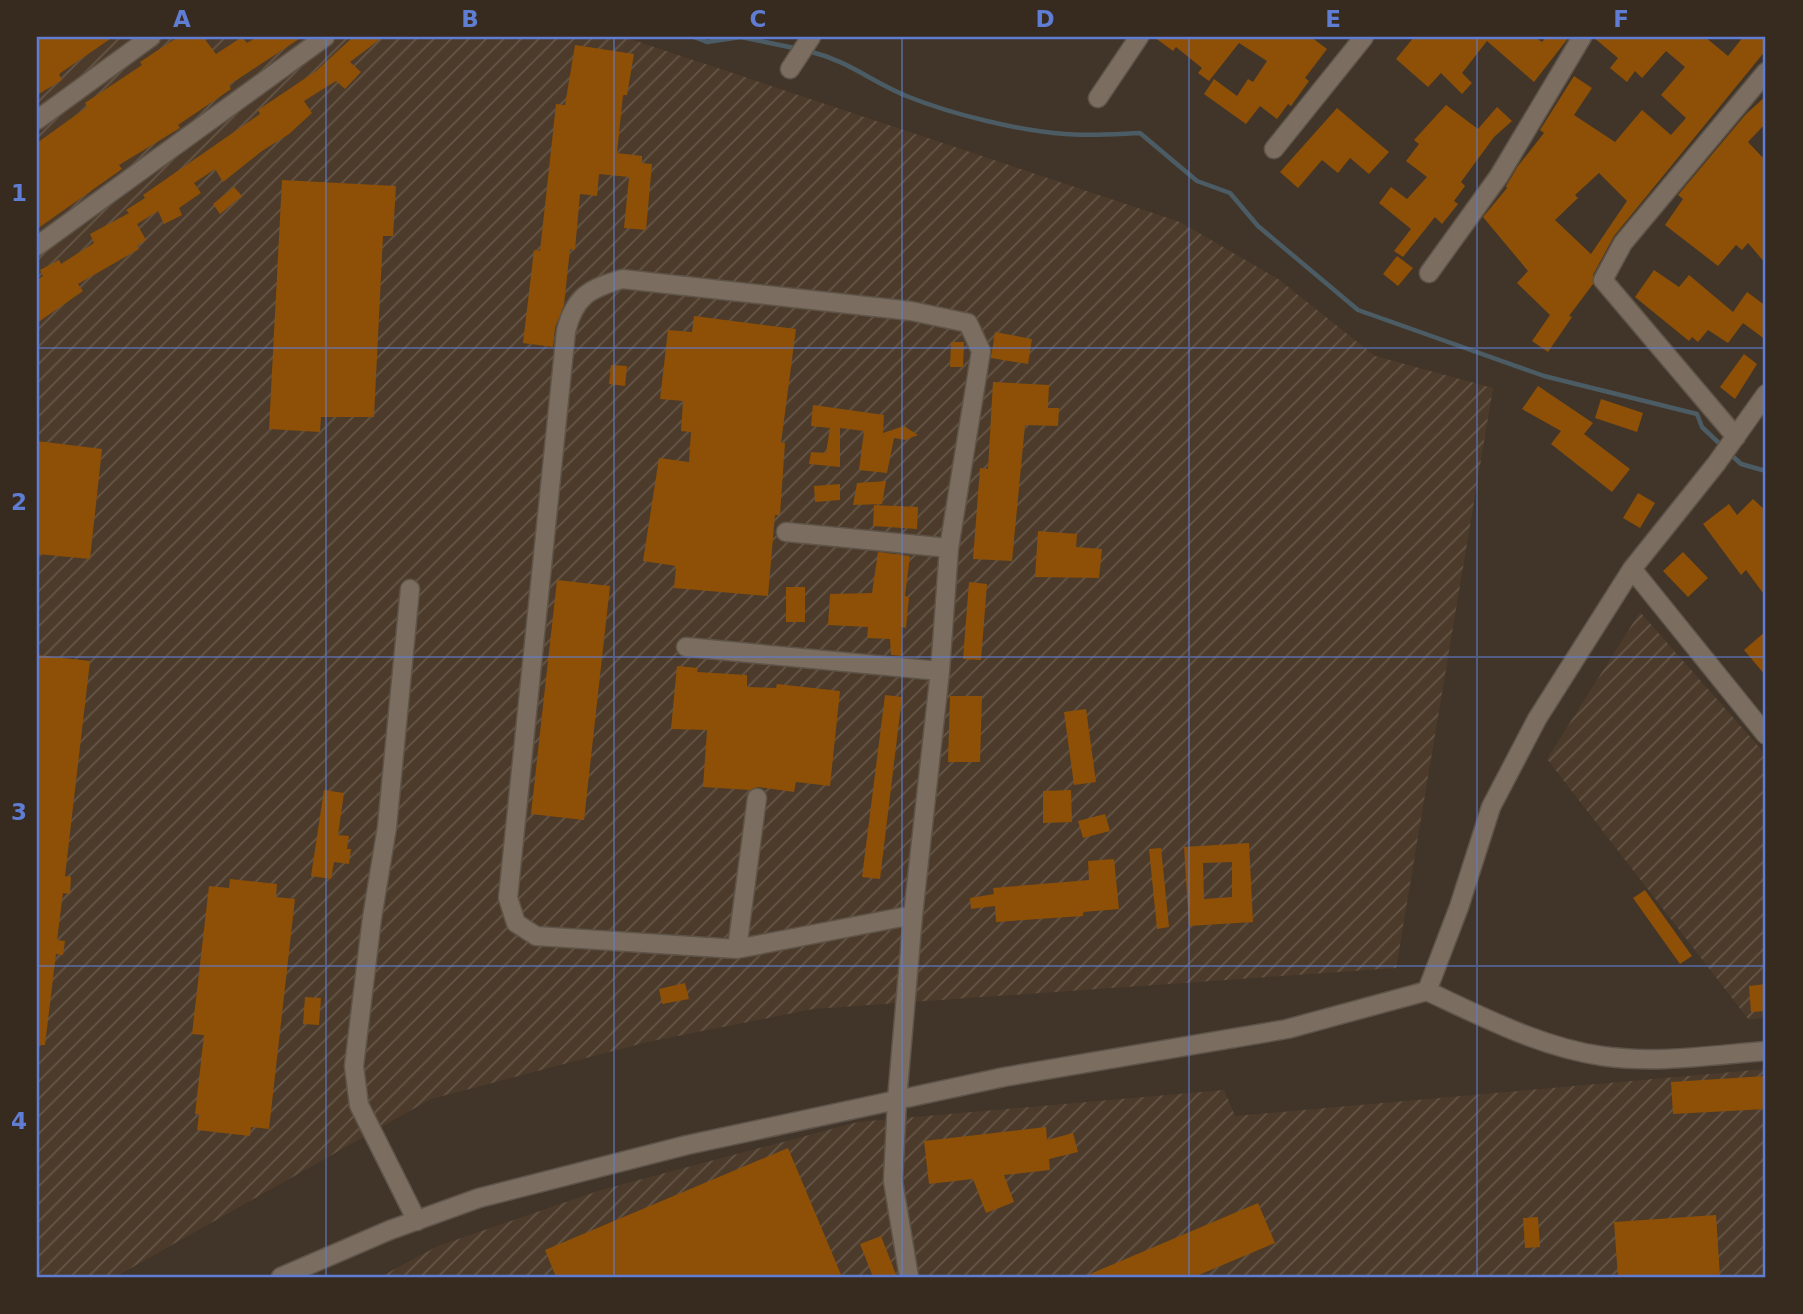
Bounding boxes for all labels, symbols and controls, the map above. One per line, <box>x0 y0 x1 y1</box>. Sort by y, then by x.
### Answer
text: A <box>173 6 191 32</box>
text: B <box>461 6 479 32</box>
text: C <box>750 6 766 32</box>
text: D <box>1035 6 1055 32</box>
text: E <box>1325 6 1341 32</box>
text: F <box>1613 6 1629 32</box>
text: 1 <box>11 180 27 206</box>
text: 2 <box>11 489 27 515</box>
text: 3 <box>11 799 27 825</box>
text: 4 <box>11 1108 27 1134</box>

